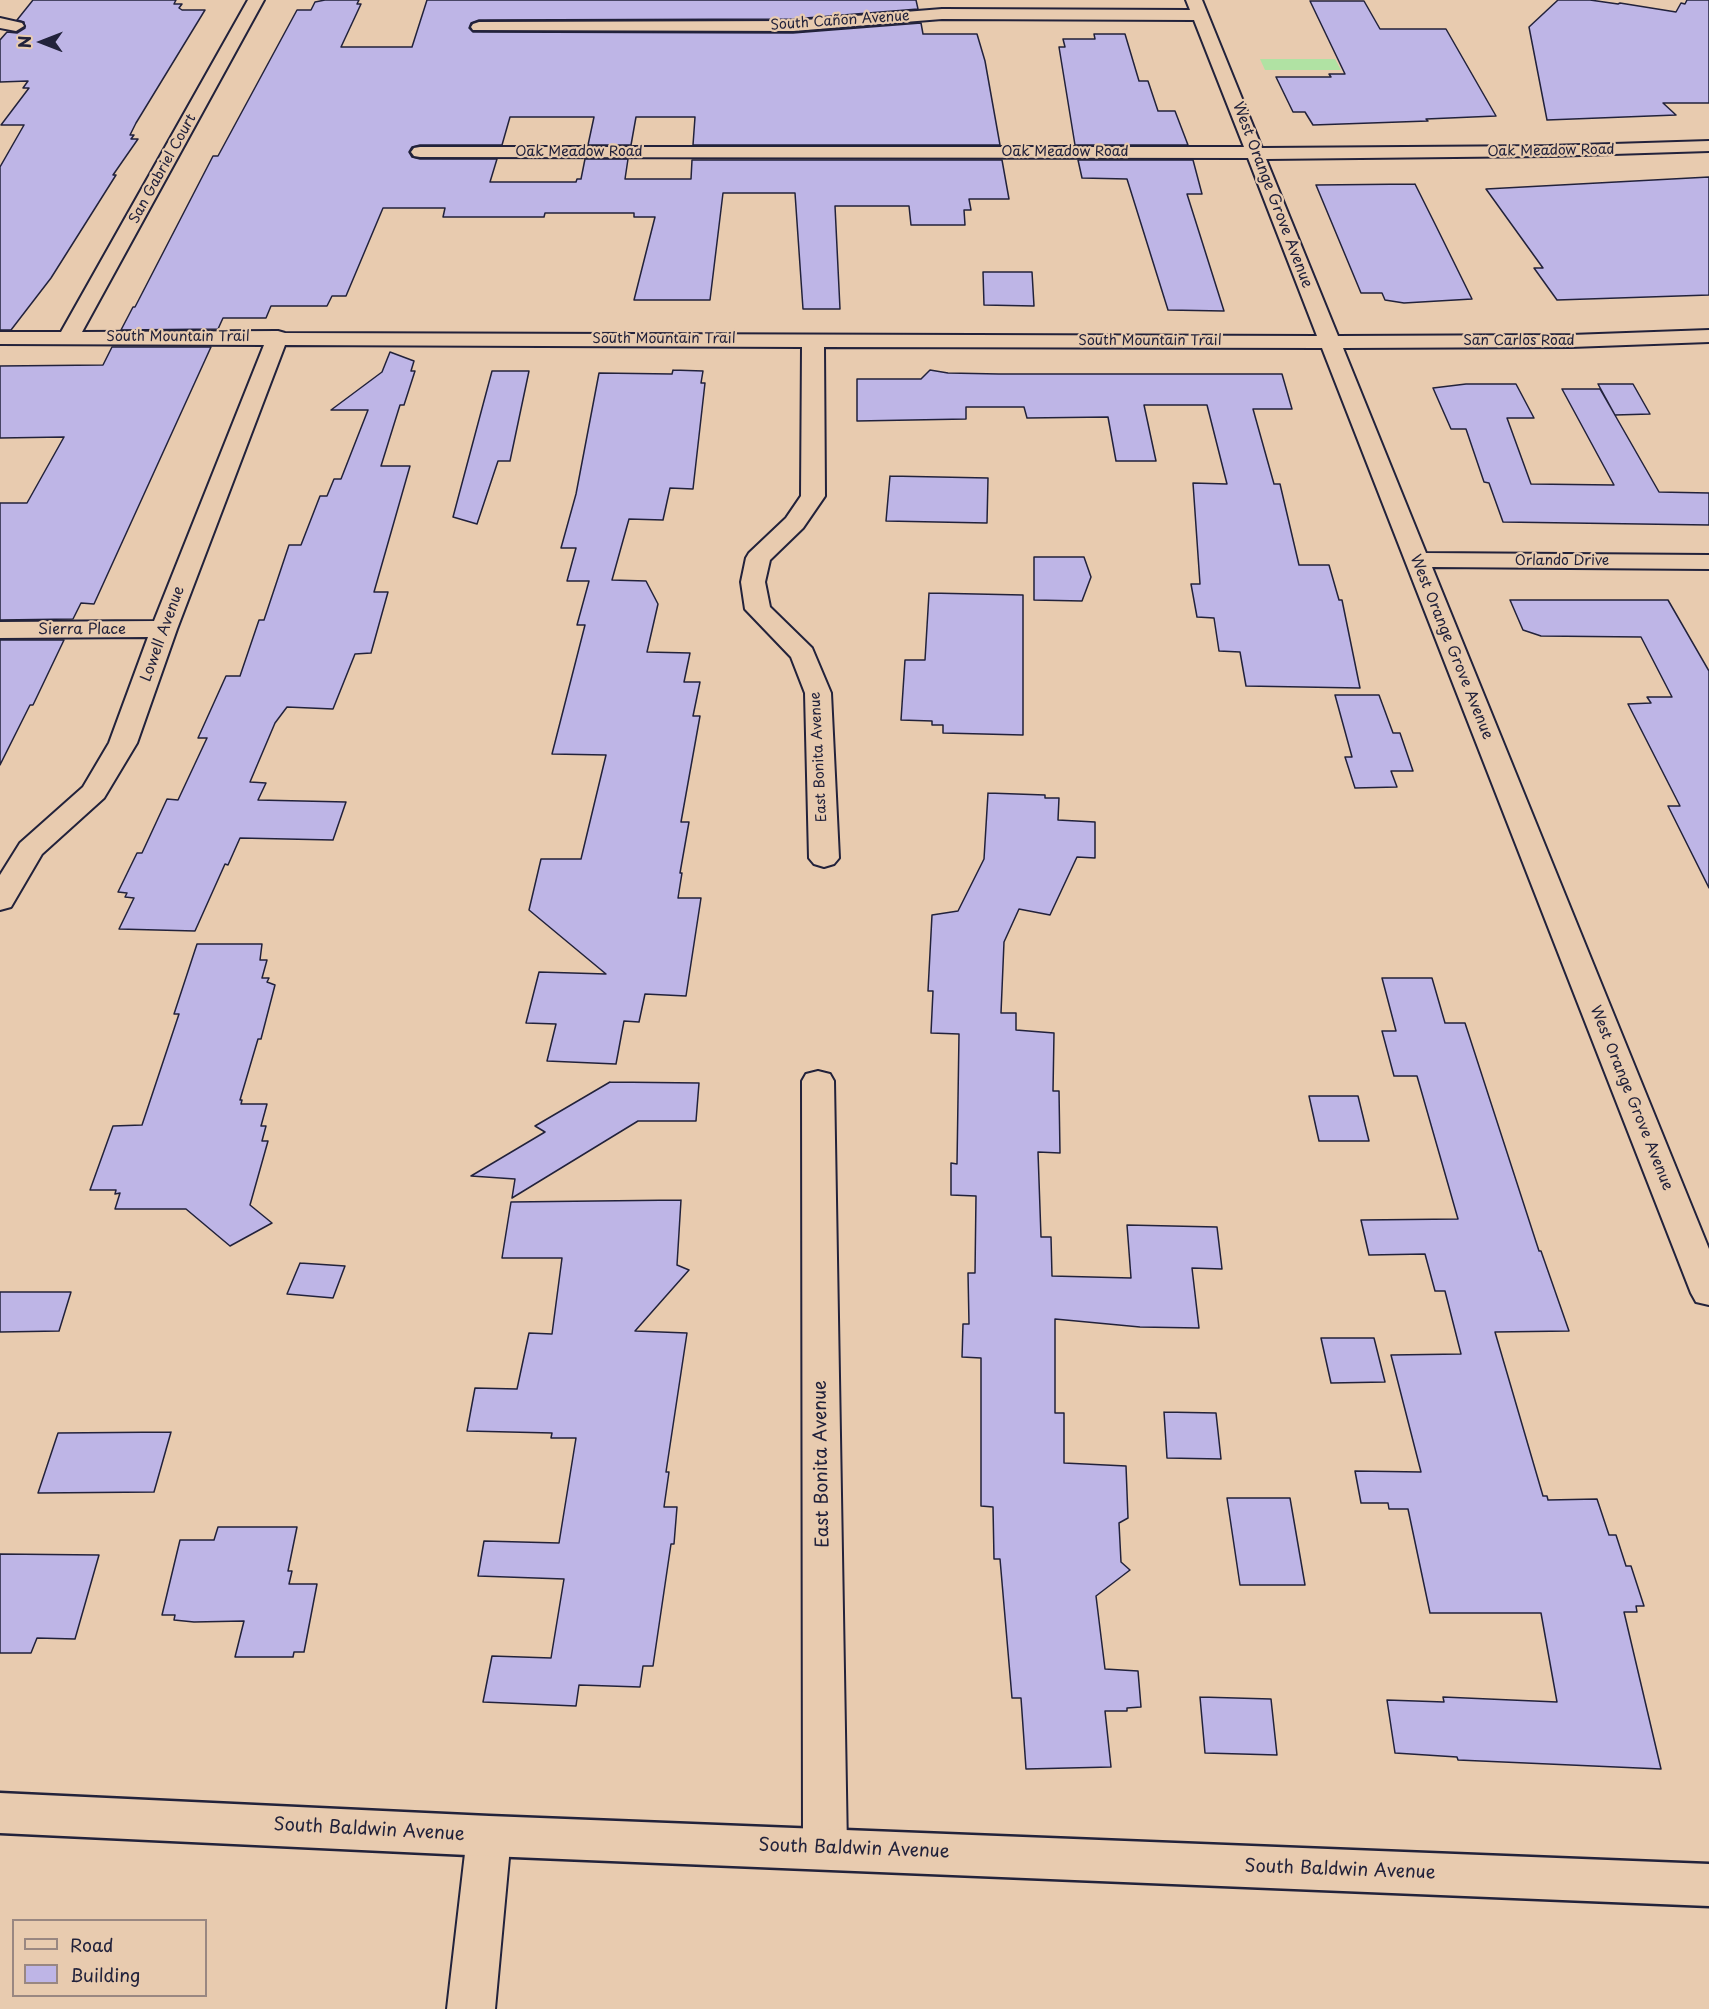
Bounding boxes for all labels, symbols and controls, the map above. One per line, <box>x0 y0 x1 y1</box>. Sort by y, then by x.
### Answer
street label: South Cañon Avenue <box>770 8 910 34</box>
north arrow <box>12 12 72 72</box>
text: N <box>12 36 36 48</box>
street label: West Orange Grove Avenue <box>1228 99 1316 291</box>
street label: San Gabriel Court <box>126 111 200 227</box>
street label: Oak Meadow Road <box>1487 141 1615 161</box>
street label: Oak Meadow Road <box>515 144 643 160</box>
street label: Oak Meadow Road <box>1001 144 1129 160</box>
street label: South Mountain Trail <box>106 329 250 345</box>
street label: South Mountain Trail <box>592 331 736 347</box>
street label: South Mountain Trail <box>1078 333 1222 349</box>
street label: San Carlos Road <box>1463 333 1575 349</box>
street label: West Orange Grove Avenue <box>1406 552 1496 742</box>
street label: Orlando Drive <box>1515 553 1609 569</box>
street label: Lowell Avenue <box>137 584 189 684</box>
street label: Sierra Place <box>38 621 126 639</box>
street label: East Bonita Avenue <box>807 691 831 823</box>
street label: West Orange Grove Avenue <box>1586 1003 1676 1193</box>
street label: East Bonita Avenue <box>810 1380 834 1548</box>
street label: South Baldwin Avenue <box>273 1814 465 1846</box>
street label: South Baldwin Avenue <box>758 1835 950 1863</box>
street label: South Baldwin Avenue <box>1244 1856 1436 1884</box>
legend <box>12 1919 207 1997</box>
text: Road <box>70 1931 114 1958</box>
text: Building <box>70 1961 140 1988</box>

